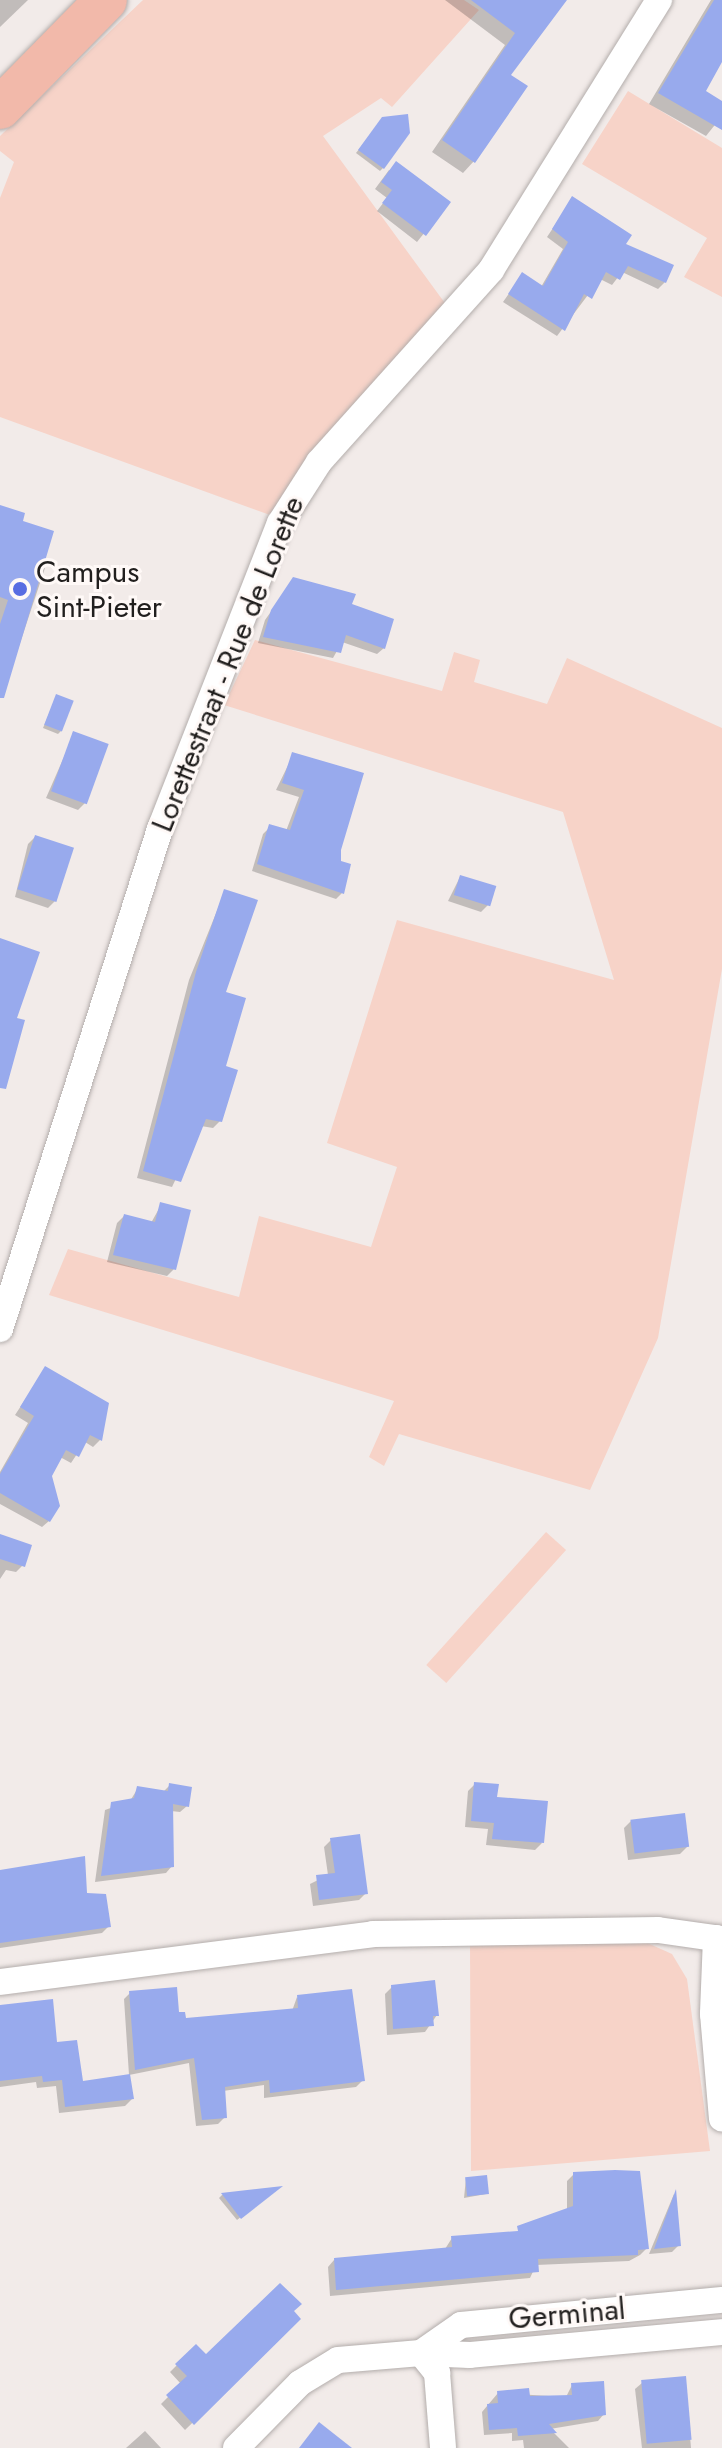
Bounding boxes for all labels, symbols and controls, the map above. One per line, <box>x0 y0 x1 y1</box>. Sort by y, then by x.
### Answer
street label: Lorettestraat - Rue de Lorette <box>144 491 312 837</box>
place label: Campus Sint-Pieter <box>36 554 162 624</box>
marker: Campus Sint-Pieter <box>11 580 29 598</box>
street label: Germinal <box>507 2291 627 2337</box>

